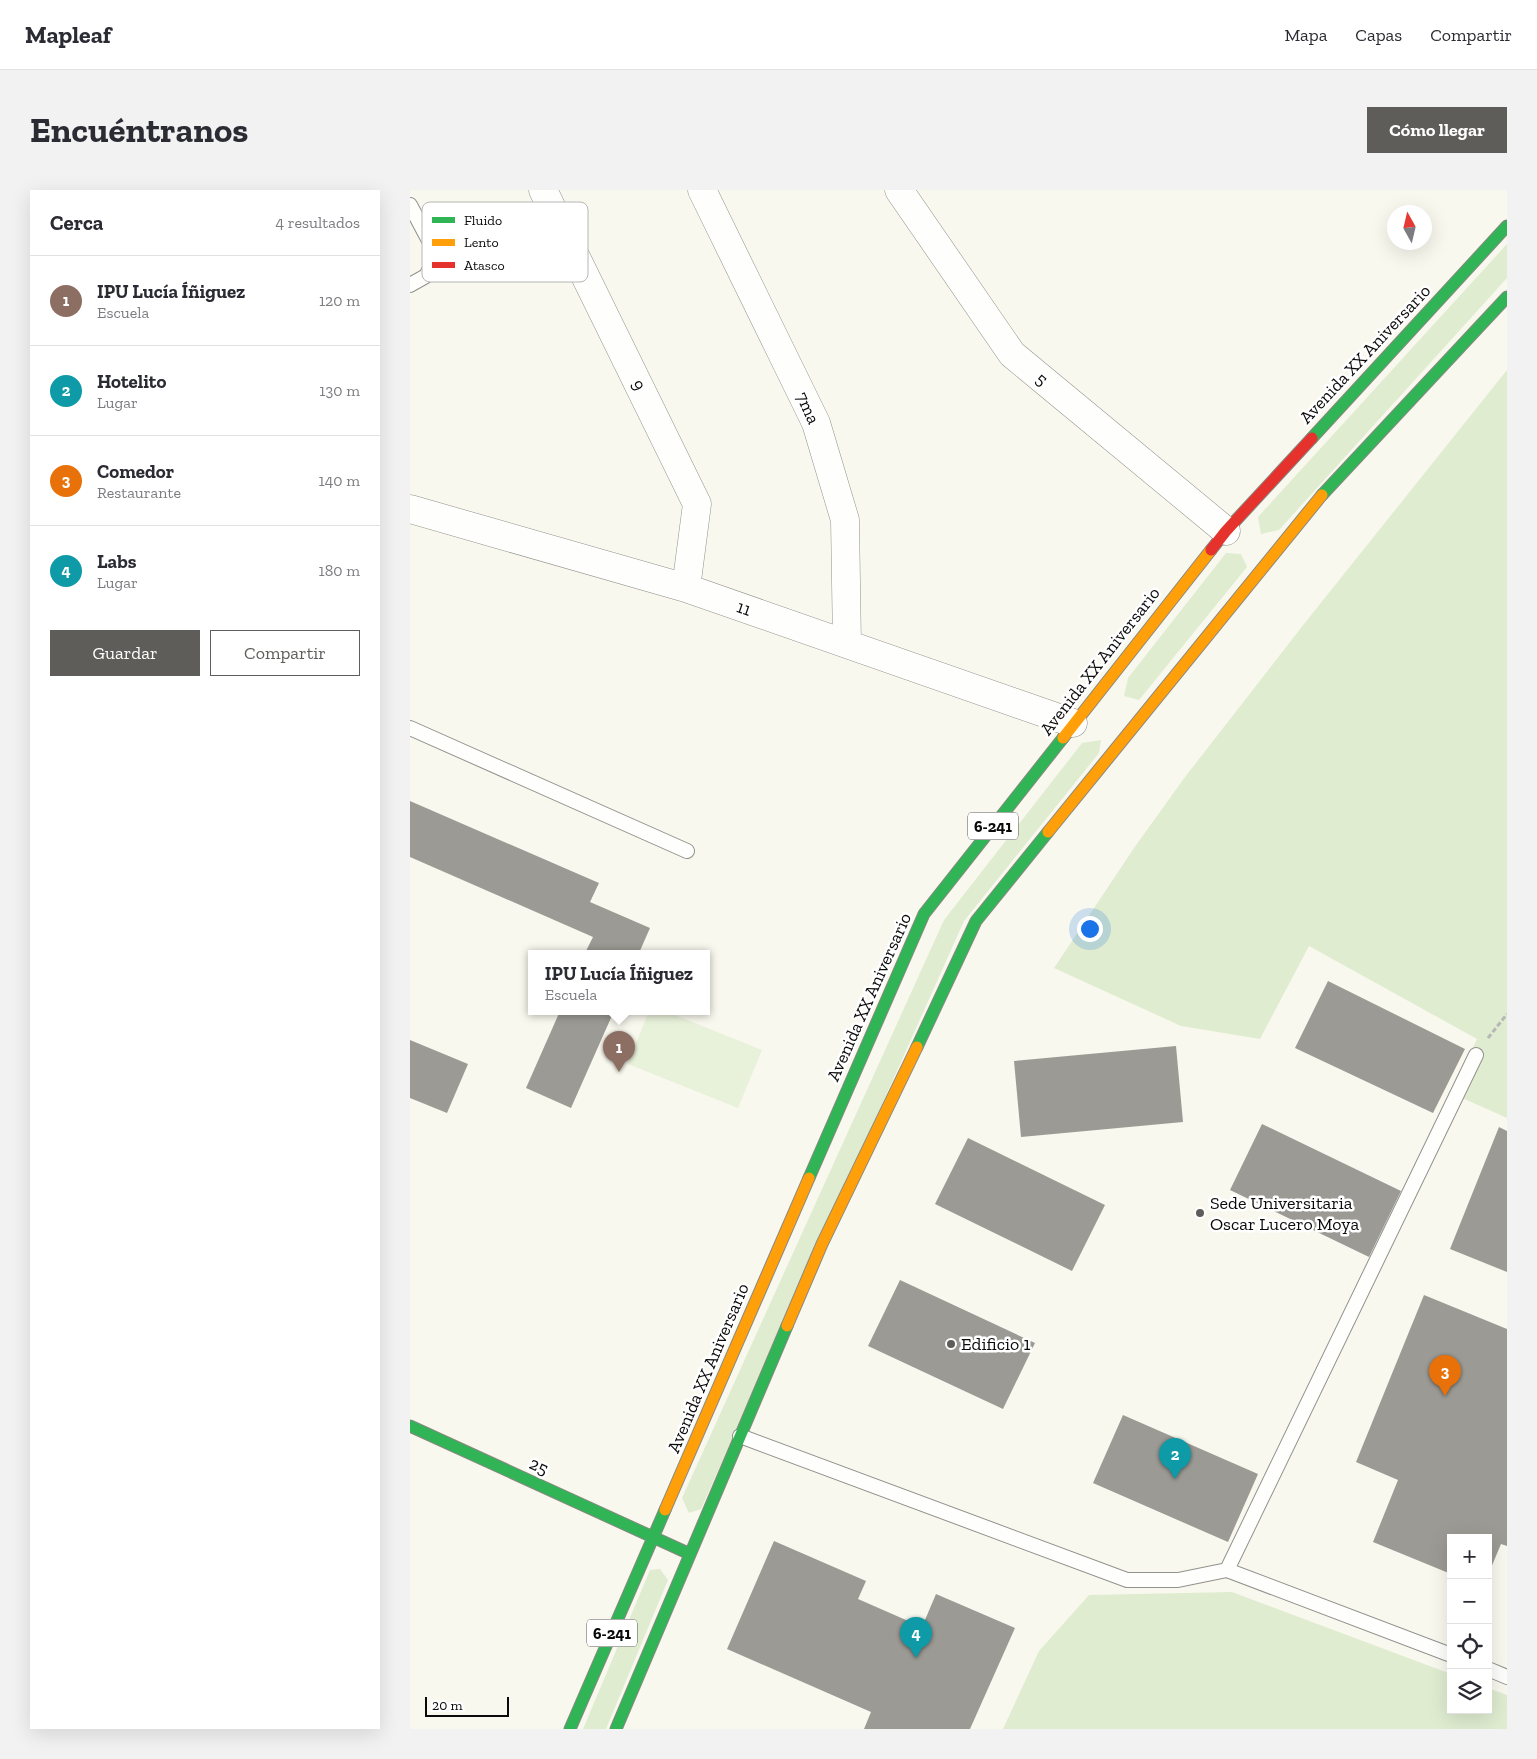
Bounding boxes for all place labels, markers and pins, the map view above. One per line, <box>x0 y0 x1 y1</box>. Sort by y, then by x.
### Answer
pin: 1 <box>603 1031 635 1072</box>
place label: Sede Universitaria Oscar Lucero Moya <box>1210 1192 1359 1235</box>
marker: Sede Universitaria Oscar Lucero Moya <box>1194 1207 1206 1219</box>
place label: Edificio 1 <box>961 1333 1030 1355</box>
marker: Edificio 1 <box>945 1338 957 1350</box>
pin: 3 <box>1429 1355 1461 1396</box>
pin: 2 <box>1159 1438 1191 1479</box>
pin: 4 <box>900 1617 932 1658</box>

